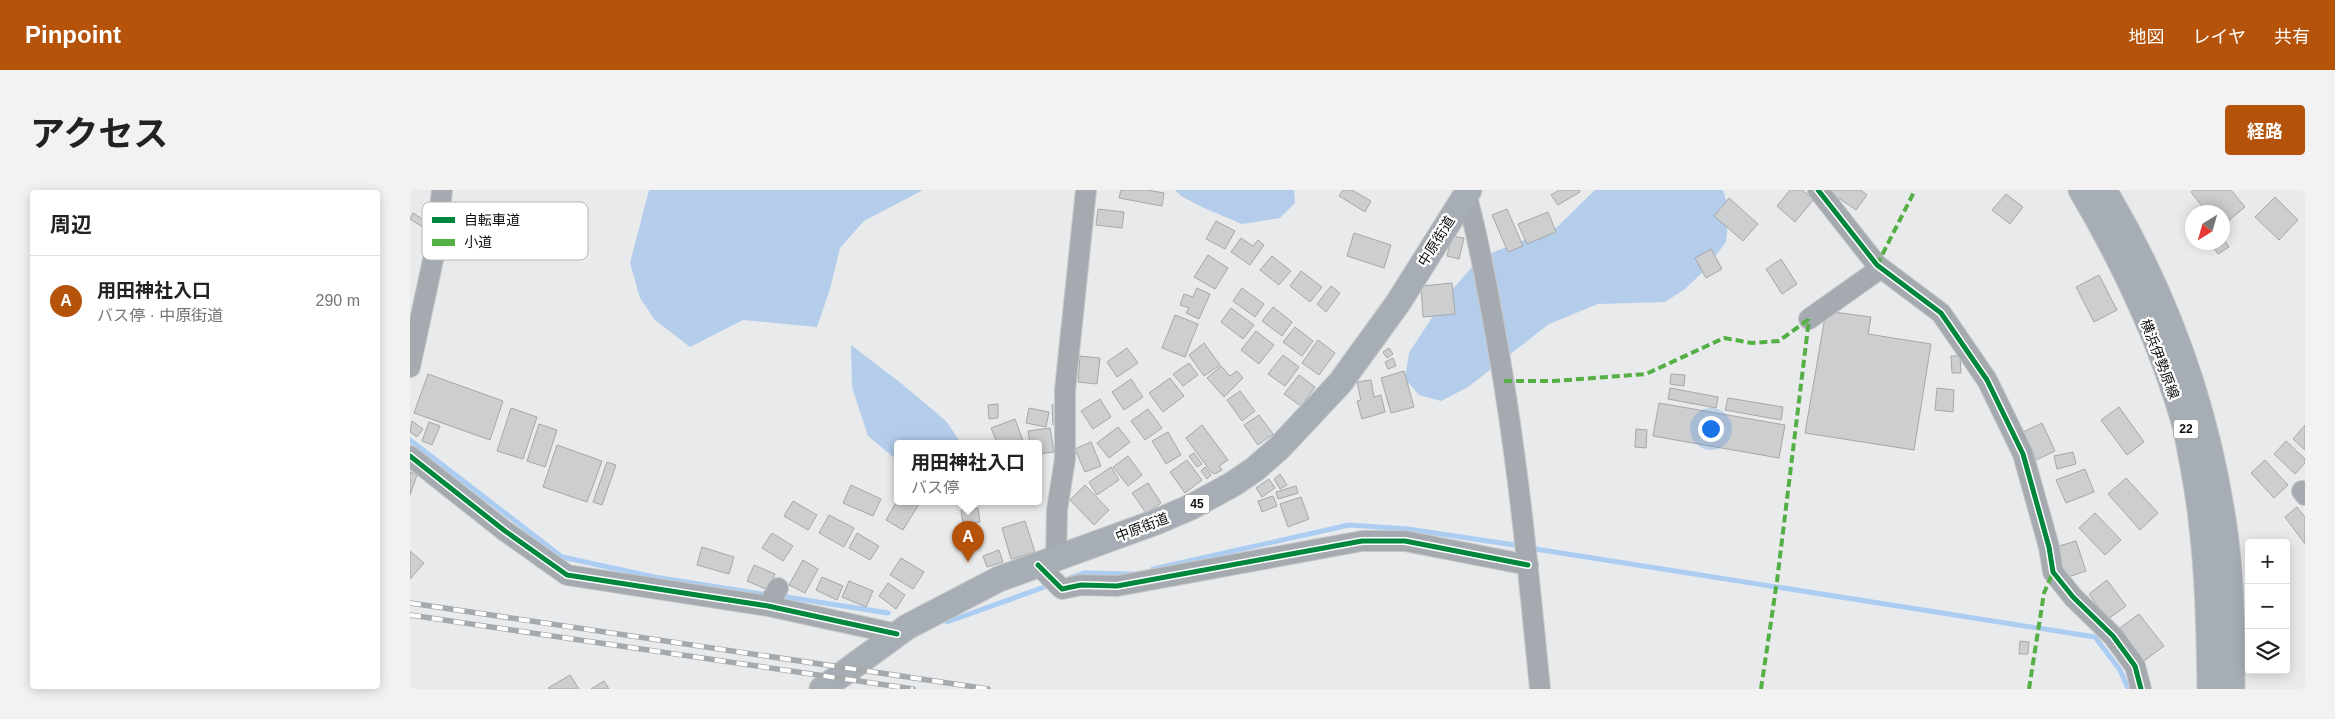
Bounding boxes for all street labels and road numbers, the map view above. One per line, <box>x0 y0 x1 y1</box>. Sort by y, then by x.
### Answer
street label: 中原街道 <box>1414 213 1458 269</box>
street label: 横浜伊勢原線 <box>2137 317 2183 401</box>
road number: 22 <box>2174 420 2198 438</box>
road number: 45 <box>1184 494 1210 514</box>
street label: 中原街道 <box>1113 509 1171 545</box>

